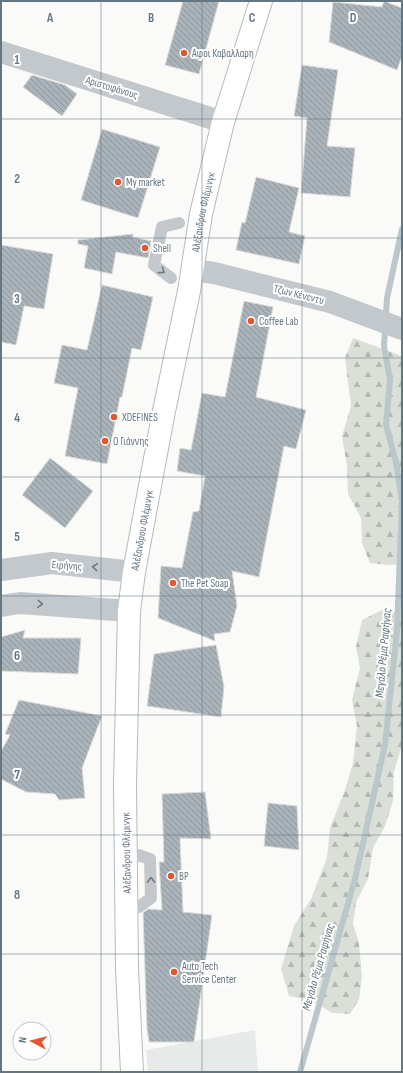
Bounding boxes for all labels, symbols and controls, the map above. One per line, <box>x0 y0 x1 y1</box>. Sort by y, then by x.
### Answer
text: A <box>46 10 54 26</box>
text: B <box>148 10 154 26</box>
text: C <box>249 10 256 26</box>
text: D <box>350 10 357 26</box>
place label: Αφοι Καβαλλαρη <box>191 47 254 60</box>
marker: Αφοι Καβαλλαρη <box>179 48 189 58</box>
text: 1 <box>14 52 20 68</box>
street label: Αριστοφάνους <box>83 73 140 102</box>
street label: Αλέξανδρου Φλέμινγκ <box>189 170 218 254</box>
text: 2 <box>14 171 20 187</box>
place label: My market <box>126 176 165 189</box>
marker: My market <box>113 177 123 187</box>
place label: Shell <box>153 242 171 255</box>
marker: Shell <box>140 243 150 253</box>
one-way arrow <box>158 266 165 274</box>
street label: Τζων Κένεντυ <box>272 282 326 307</box>
text: 3 <box>14 291 20 307</box>
place label: Coffee Lab <box>259 315 299 328</box>
marker: Coffee Lab <box>246 316 256 326</box>
text: 4 <box>14 410 20 426</box>
place label: XDEFINES <box>121 411 158 424</box>
marker: XDEFINES <box>109 412 119 422</box>
place label: Ο Γιάννης <box>113 435 149 448</box>
marker: Ο Γιάννης <box>100 436 110 446</box>
street label: Αλέξανδρου Φλέμινγκ <box>128 488 156 572</box>
text: 5 <box>14 529 20 545</box>
street label: Ειρήνης <box>51 558 83 573</box>
one-way arrow <box>92 563 98 572</box>
place label: The Pet Soap <box>181 577 228 590</box>
marker: The Pet Soap <box>168 578 178 588</box>
one-way arrow <box>37 599 43 608</box>
water label: Μεγάλο Ρέμα Ραφήνας <box>372 607 395 698</box>
text: 6 <box>14 648 20 664</box>
text: 7 <box>14 767 20 783</box>
street label: Αλέξανδρου Φλέμινγκ <box>119 811 134 895</box>
place label: BP <box>179 870 189 883</box>
marker: BP <box>166 871 176 881</box>
one-way arrow <box>146 877 155 883</box>
text: 8 <box>14 887 20 903</box>
water label: Μεγάλο Ρέμα Ραφήνας <box>299 922 338 1012</box>
place label: Auto Tech Service Center <box>181 960 237 986</box>
marker: Auto Tech Service Center <box>169 967 179 977</box>
north arrow <box>12 1021 52 1061</box>
text: N <box>16 1036 29 1044</box>

